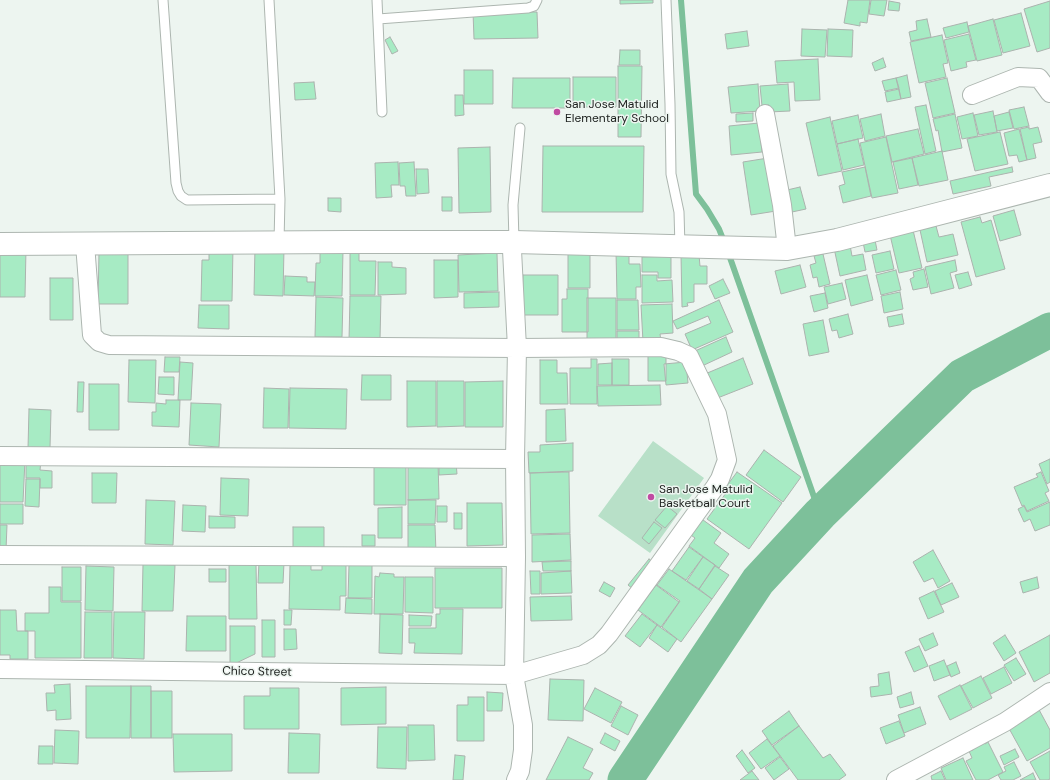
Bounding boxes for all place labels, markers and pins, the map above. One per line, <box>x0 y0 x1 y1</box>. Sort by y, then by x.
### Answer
place label: San Jose Matulid Elementary School <box>565 98 669 126</box>
marker: San Jose Matulid Elementary School <box>552 107 562 117</box>
place label: San Jose Matulid Basketball Court <box>659 483 753 511</box>
marker: San Jose Matulid Basketball Court <box>646 492 656 502</box>

